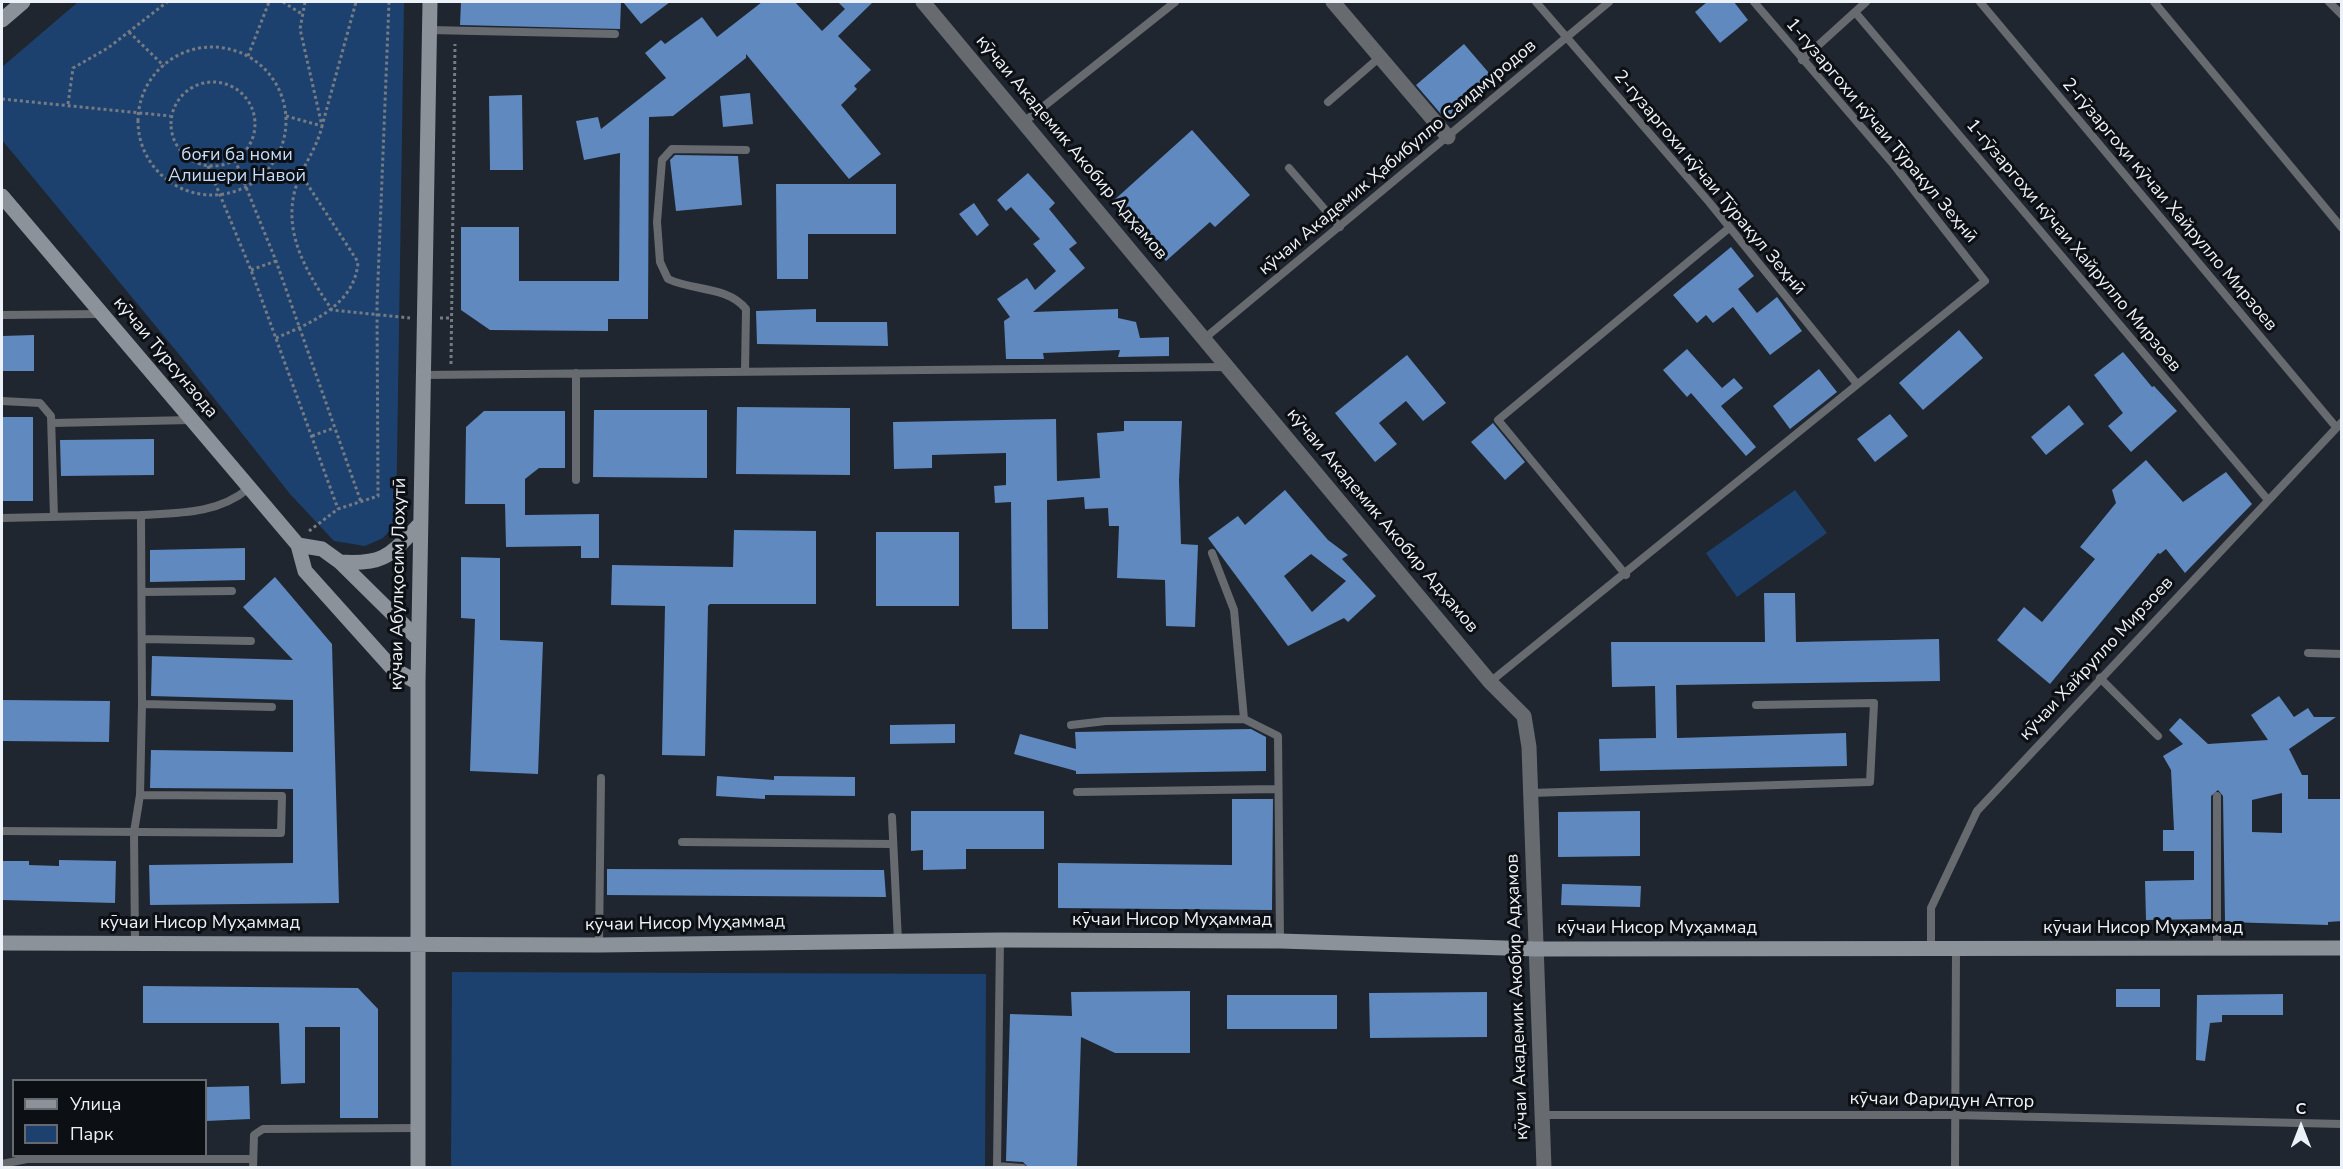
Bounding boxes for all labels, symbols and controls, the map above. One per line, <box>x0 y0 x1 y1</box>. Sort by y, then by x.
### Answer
street label: 1-гузаргохи кӯчаи Тӯрақул Зеҳнӣ <box>1781 14 1981 248</box>
street label: кӯчаи Академик Акобир Адҳамов <box>971 31 1171 265</box>
street label: кӯчаи Академик Ҳабибулло Саидмуродов <box>1255 35 1541 281</box>
street label: 2-гузаргохи кӯчаи Тӯрақул Зеҳнӣ <box>1609 66 1809 300</box>
street label: 2-гӯзаргоҳи кӯчаи Хайрулло Мирзоев <box>2057 74 2281 336</box>
street label: 1-гӯзаргоҳи кӯчаи Хайрулло Мирзоев <box>1961 115 2185 377</box>
park label: боғи ба номи Алишери Навоӣ <box>168 145 306 188</box>
street label: кӯчаи Турсунзода <box>108 293 222 423</box>
street label: кӯчаи Академик Акобир Адҳамов <box>1282 404 1482 638</box>
street label: кӯчаи Абулқосим Лоҳутӣ <box>386 478 412 690</box>
street label: кӯчаи Хайрулло Мирзоев <box>2016 573 2178 745</box>
street label: кӯчаи Академик Акобир Адҳамов <box>1502 853 1534 1141</box>
street label: кӯчаи Нисор Муҳаммад <box>1072 910 1272 932</box>
street label: кӯчаи Нисор Муҳаммад <box>585 911 785 937</box>
street label: кӯчаи Нисор Муҳаммад <box>100 913 300 935</box>
street label: кӯчаи Нисор Муҳаммад <box>1557 918 1757 940</box>
street label: кӯчаи Нисор Муҳаммад <box>2043 918 2243 940</box>
legend <box>12 1079 207 1157</box>
street label: кӯчаи Фаридун Аттор <box>1849 1089 2035 1113</box>
text: Улица <box>70 1092 121 1116</box>
north arrow <box>2271 1097 2331 1157</box>
text: С <box>2296 1098 2306 1120</box>
text: Парк <box>70 1122 113 1146</box>

